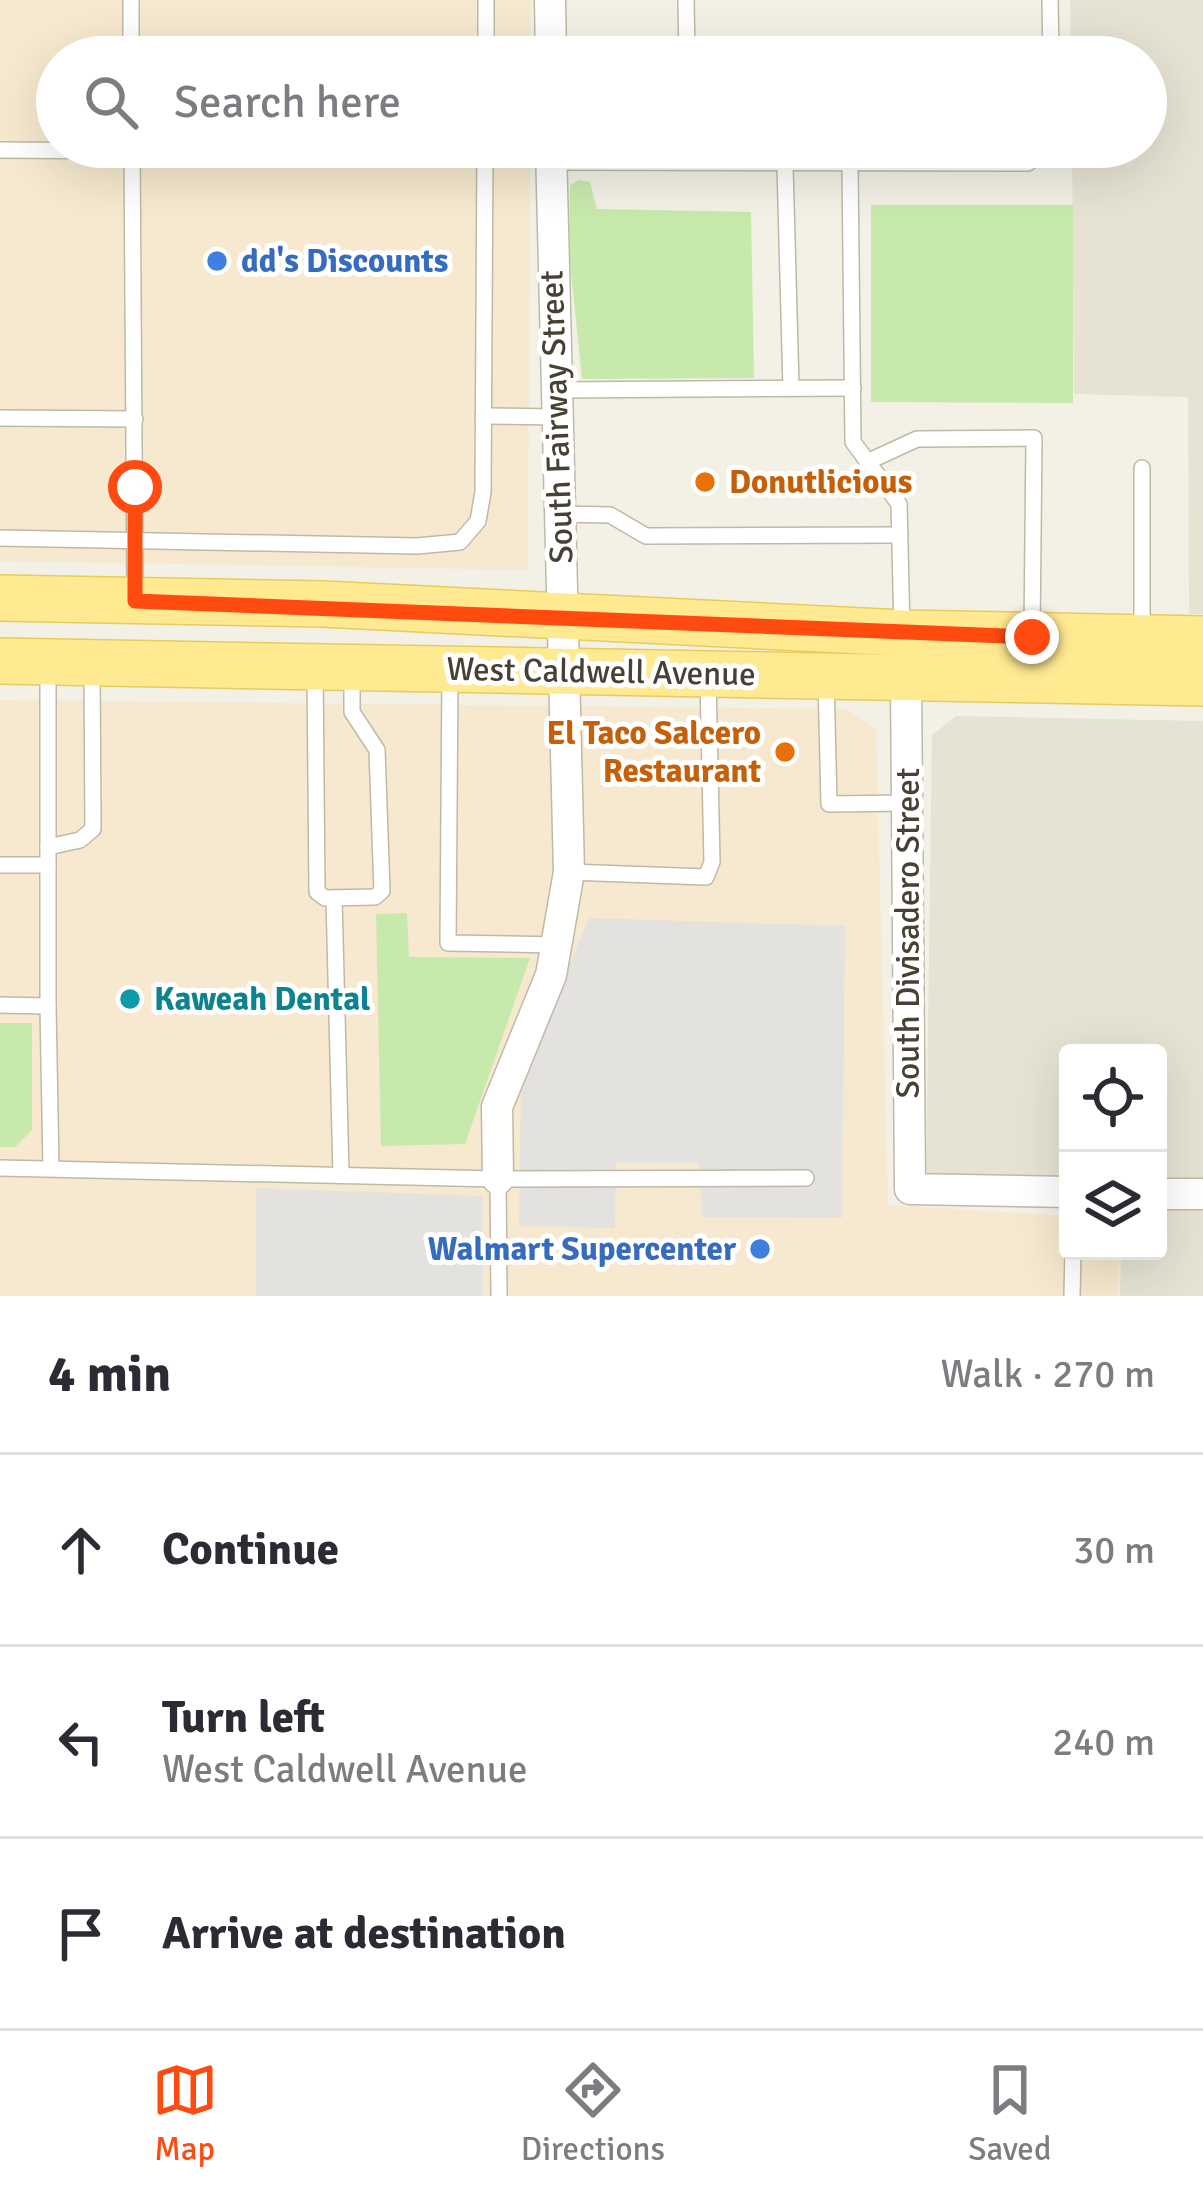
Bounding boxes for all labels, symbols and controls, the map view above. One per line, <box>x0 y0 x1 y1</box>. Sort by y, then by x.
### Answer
search box <box>36 36 1167 168</box>
icon: search <box>78 69 144 135</box>
text: Search here <box>174 75 401 130</box>
place label: dd's Discounts <box>241 241 448 282</box>
marker: dd's Discounts <box>204 248 230 274</box>
street label: South Fairway Street <box>531 270 583 564</box>
route start <box>108 460 162 514</box>
place label: Donutlicious <box>729 462 912 503</box>
marker: Donutlicious <box>692 469 718 495</box>
route end <box>1005 610 1059 664</box>
street label: West Caldwell Avenue <box>446 649 756 695</box>
place label: El Taco Salcero Restaurant <box>546 713 761 792</box>
marker: El Taco Salcero Restaurant <box>772 739 798 765</box>
street label: South Divisadero Street <box>888 768 929 1098</box>
place label: Kaweah Dental <box>154 979 370 1020</box>
marker: Kaweah Dental <box>117 986 143 1012</box>
map controls <box>1059 1044 1167 1260</box>
button: locate <box>1059 1044 1167 1152</box>
button: layers <box>1059 1152 1167 1260</box>
place label: Walmart Supercenter <box>428 1229 737 1270</box>
marker: Walmart Supercenter <box>747 1236 773 1262</box>
text: 4 min <box>48 1343 171 1406</box>
text: Walk · 270 m <box>941 1350 1155 1398</box>
icon: ahead <box>48 1517 114 1583</box>
text: Continue <box>162 1522 339 1577</box>
text: 30 m <box>1073 1526 1155 1574</box>
text: Turn left <box>162 1690 325 1745</box>
icon: left <box>48 1709 114 1775</box>
text: 240 m <box>1052 1718 1155 1766</box>
text: West Caldwell Avenue <box>162 1745 528 1793</box>
icon: arrive <box>48 1901 114 1967</box>
text: Arrive at destination <box>162 1906 566 1961</box>
tab: Map <box>152 2057 218 2170</box>
tab: Directions <box>521 2057 665 2170</box>
tab: Saved <box>968 2057 1051 2170</box>

